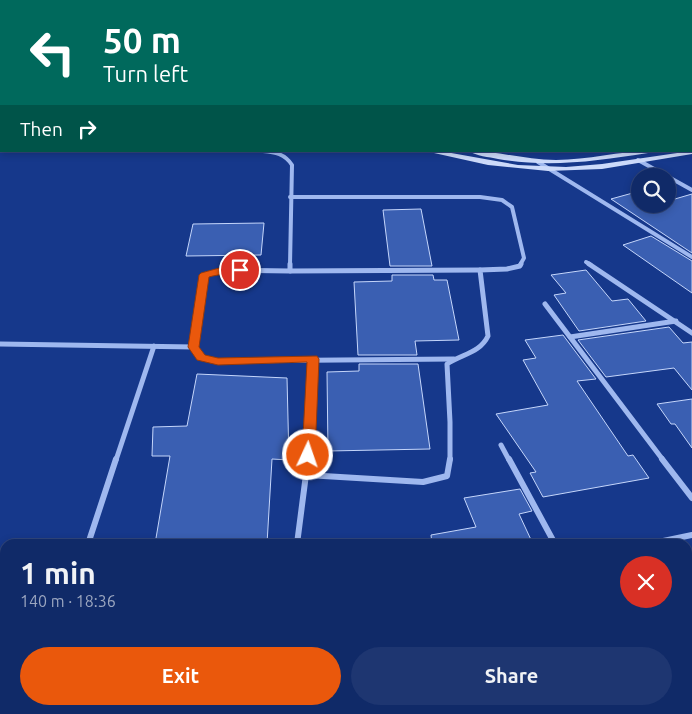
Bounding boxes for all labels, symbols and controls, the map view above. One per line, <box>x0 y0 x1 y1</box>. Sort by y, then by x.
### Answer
icon: left <box>20 20 85 85</box>
text: 50 m <box>103 20 181 60</box>
text: Turn left <box>103 61 188 86</box>
icon: right <box>73 115 101 143</box>
text: Then <box>20 118 63 140</box>
map controls <box>631 168 676 213</box>
button: search <box>631 168 676 213</box>
pin <box>219 249 261 291</box>
icon: arrive <box>226 256 254 284</box>
position arrow <box>281 428 333 480</box>
text: 1 min <box>20 556 96 590</box>
button: close <box>620 556 672 608</box>
text: 140 m · 18:36 <box>20 592 116 610</box>
button: Exit <box>20 647 341 705</box>
button: Share <box>351 647 672 705</box>

